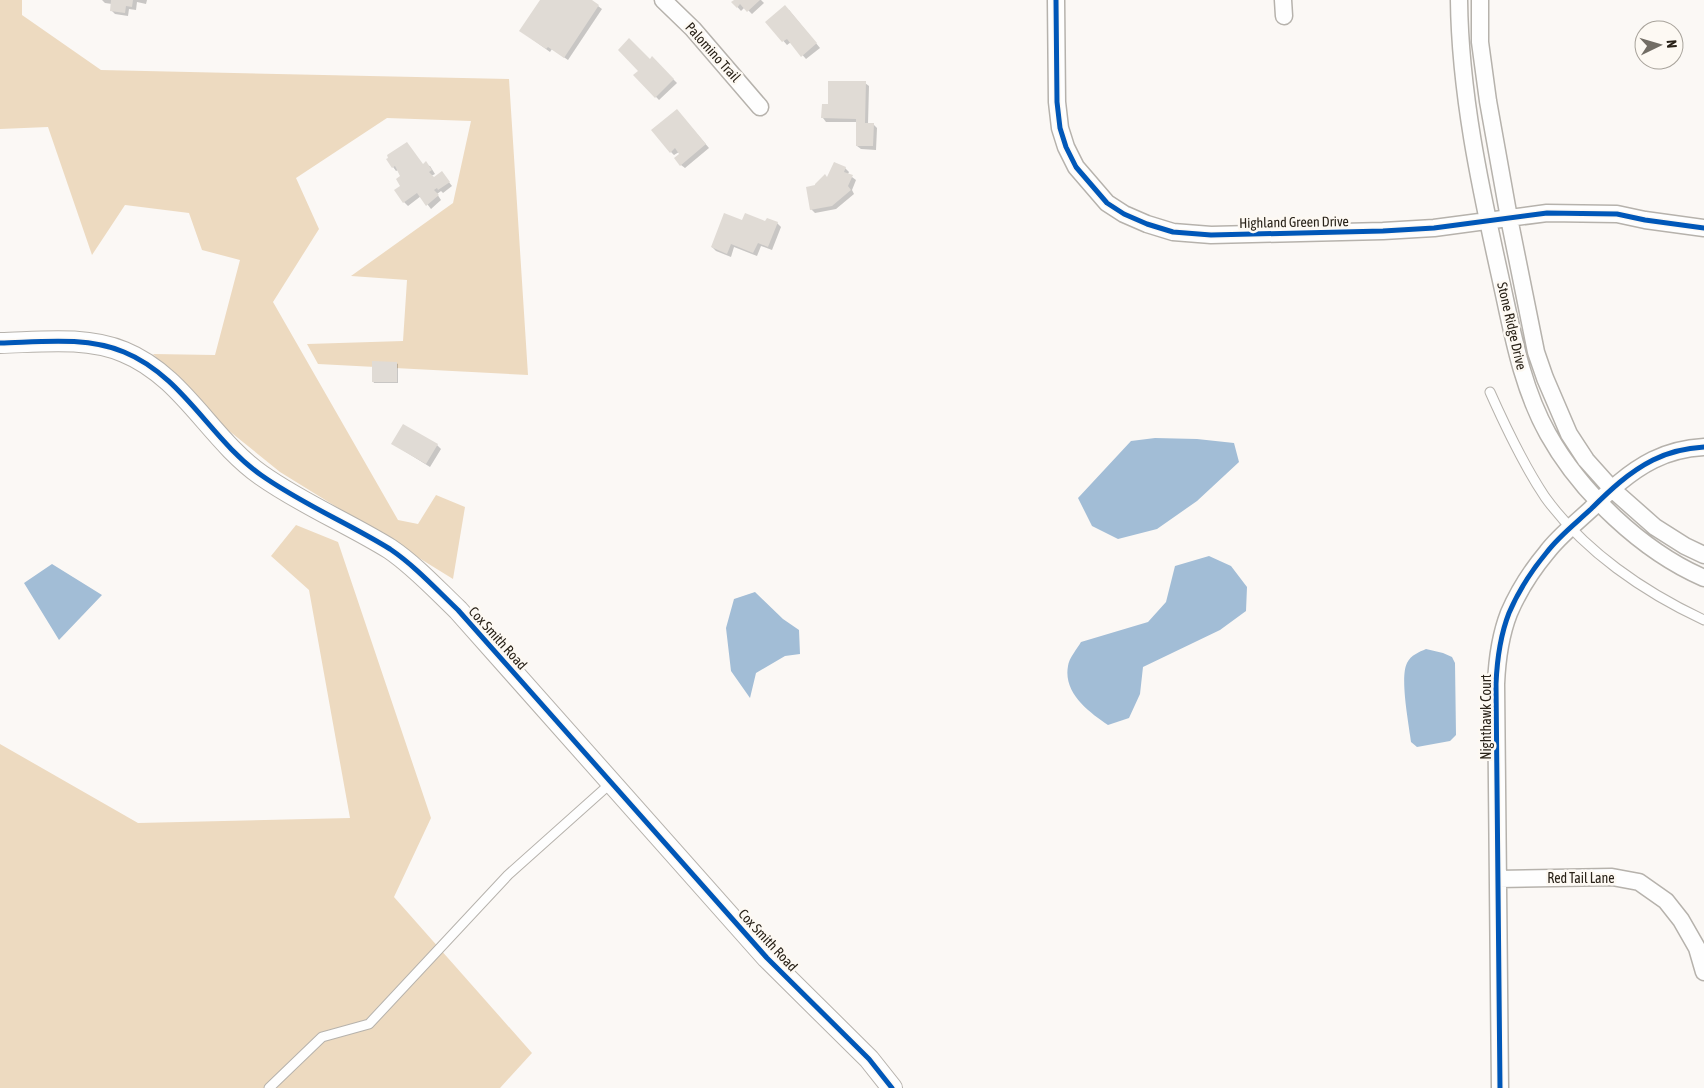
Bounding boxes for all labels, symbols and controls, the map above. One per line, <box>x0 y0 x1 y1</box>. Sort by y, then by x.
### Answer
street label: Palomino Trail <box>682 19 744 85</box>
north arrow <box>1634 20 1684 70</box>
text: N <box>1664 39 1680 49</box>
street label: Highland Green Drive <box>1239 213 1349 231</box>
street label: Stone Ridge Drive <box>1494 281 1530 371</box>
street label: Cox Smith Road <box>466 603 530 673</box>
street label: Nighthawk Court <box>1478 674 1494 760</box>
street label: Red Tail Lane <box>1547 870 1615 886</box>
street label: Cox Smith Road <box>735 906 801 974</box>

